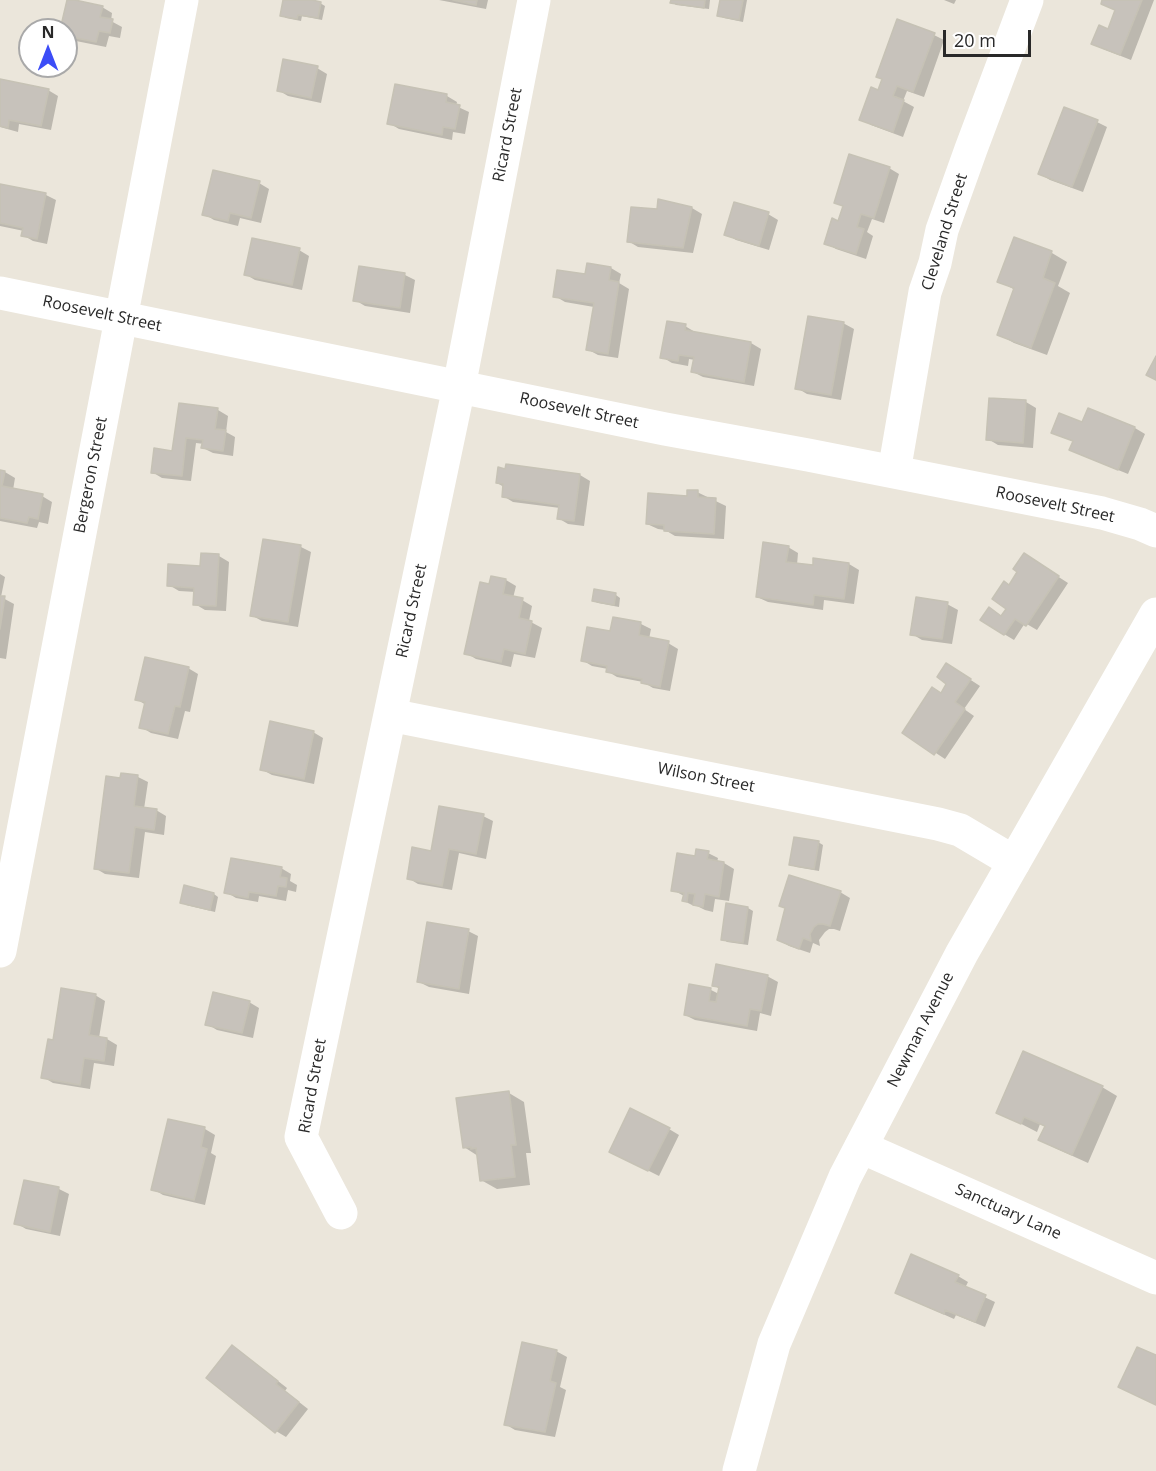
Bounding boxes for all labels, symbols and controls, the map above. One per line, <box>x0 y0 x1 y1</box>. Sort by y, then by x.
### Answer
north arrow <box>18 18 78 78</box>
scale bar <box>946 18 1034 56</box>
text: N <box>41 21 55 43</box>
text: 20 m <box>954 28 996 52</box>
street label: Ricard Street <box>489 86 527 184</box>
street label: Cleveland Street <box>918 171 972 293</box>
street label: Roosevelt Street <box>41 292 163 336</box>
street label: Roosevelt Street <box>518 389 640 433</box>
street label: Bergeron Street <box>70 415 112 535</box>
street label: Roosevelt Street <box>994 483 1116 527</box>
street label: Ricard Street <box>393 562 431 660</box>
street label: Wilson Street <box>656 759 756 797</box>
street label: Newman Avenue <box>884 969 958 1091</box>
street label: Ricard Street <box>295 1037 331 1135</box>
street label: Sanctuary Lane <box>952 1180 1064 1244</box>

